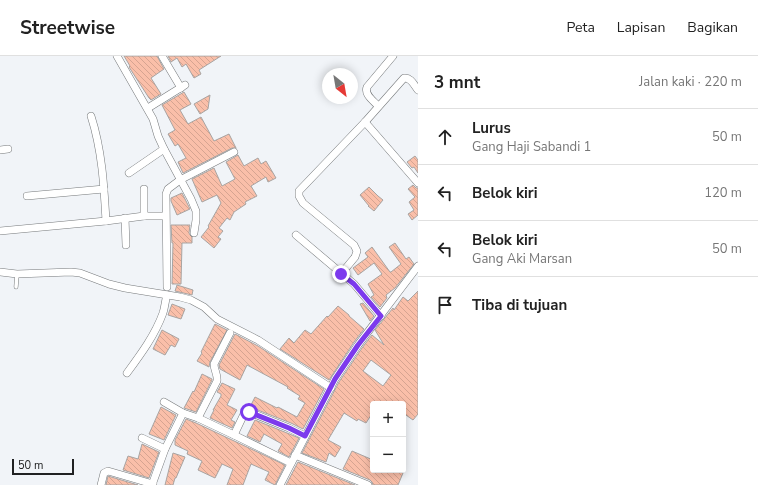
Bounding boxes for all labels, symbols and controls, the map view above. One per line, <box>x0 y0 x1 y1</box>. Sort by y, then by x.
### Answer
text: Streetwise <box>20 15 115 41</box>
text: Peta <box>567 18 595 37</box>
text: Lapisan <box>617 18 665 37</box>
text: Bagikan <box>687 18 738 37</box>
north arrow <box>322 68 358 104</box>
text: 3 mnt <box>434 71 480 94</box>
text: Jalan kaki · 220 m <box>639 73 742 91</box>
text: Lurus <box>472 118 511 138</box>
icon: ahead <box>434 126 456 148</box>
text: 50 m <box>712 128 742 146</box>
text: Gang Haji Sabandi 1 <box>472 138 591 156</box>
icon: left <box>434 182 456 204</box>
text: Belok kiri <box>472 183 537 203</box>
text: 120 m <box>704 184 742 202</box>
text: Belok kiri <box>472 230 537 250</box>
icon: left <box>434 238 456 260</box>
text: 50 m <box>712 240 742 258</box>
text: Gang Aki Marsan <box>472 250 572 268</box>
route end <box>332 265 350 283</box>
icon: arrive <box>434 294 456 316</box>
text: Tiba di tujuan <box>472 295 567 315</box>
map controls <box>370 401 406 473</box>
button: + <box>370 401 406 437</box>
route start <box>240 403 258 421</box>
button: − <box>370 437 406 473</box>
scale bar <box>12 457 74 476</box>
text: 50 m <box>18 458 43 473</box>

